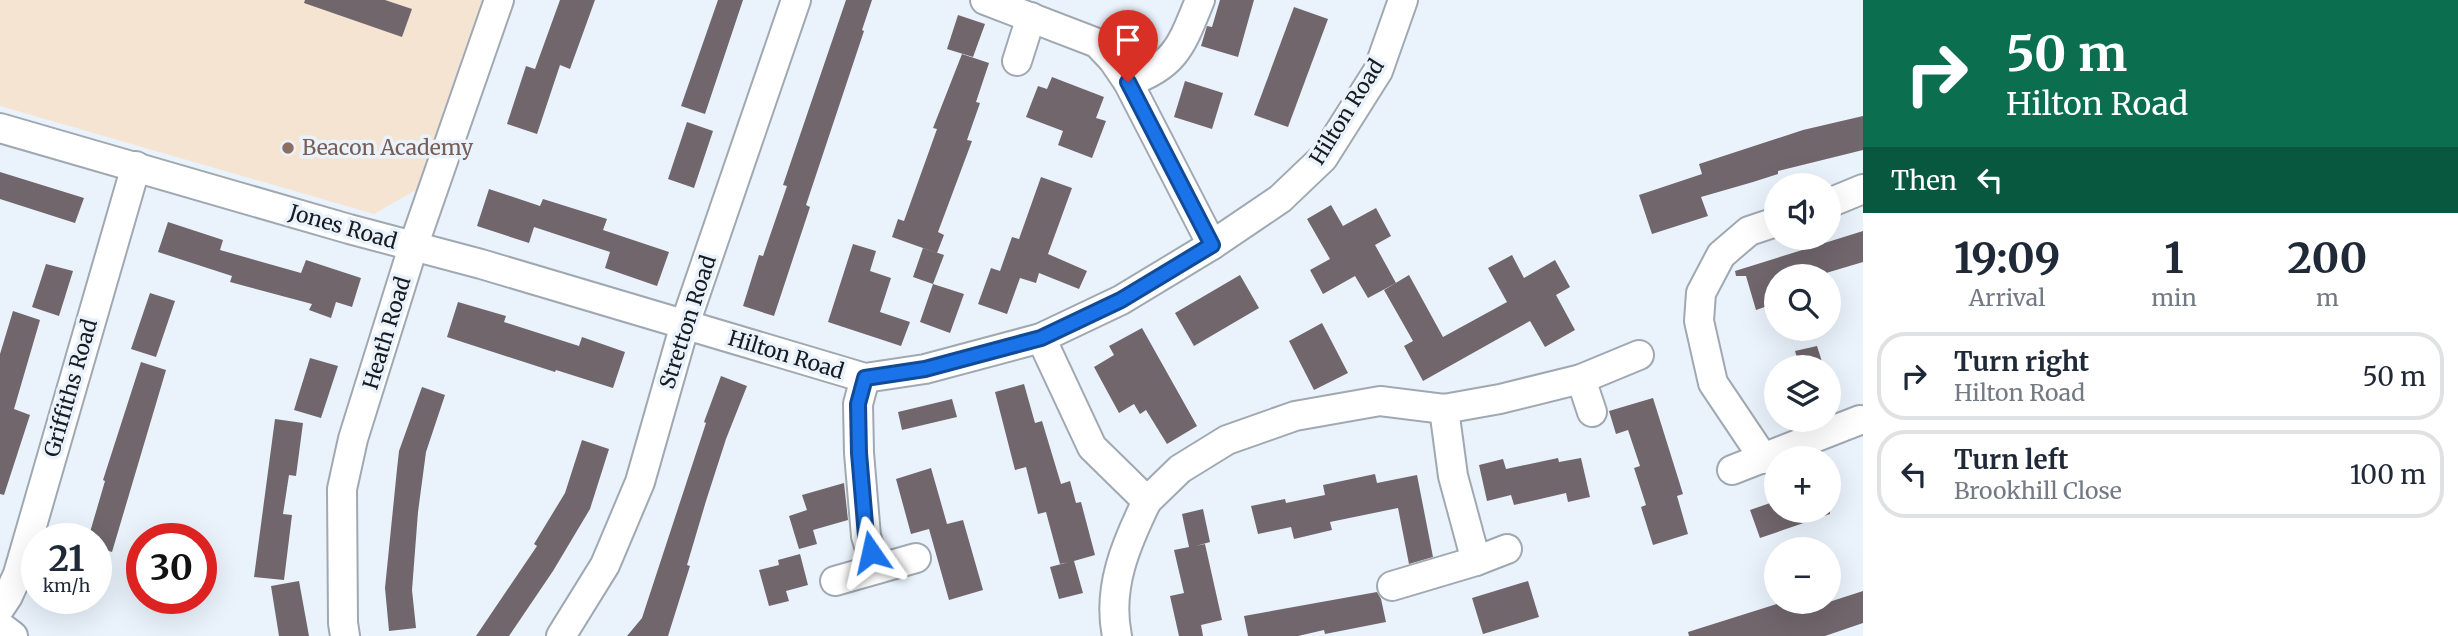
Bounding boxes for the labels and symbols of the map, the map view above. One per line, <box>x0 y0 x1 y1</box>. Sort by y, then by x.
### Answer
pin <box>1098 10 1158 82</box>
street label: Hilton Road <box>1303 54 1390 170</box>
place label: Beacon Academy <box>302 134 474 161</box>
marker: Beacon Academy <box>280 140 296 156</box>
street label: Jones Road <box>285 198 400 255</box>
street label: Stretton Road <box>653 251 722 392</box>
street label: Heath Road <box>357 273 417 392</box>
street label: Griffiths Road <box>38 315 103 460</box>
street label: Hilton Road <box>725 324 848 385</box>
position arrow <box>834 515 908 589</box>
speed limit sign: 30 <box>126 523 217 614</box>

